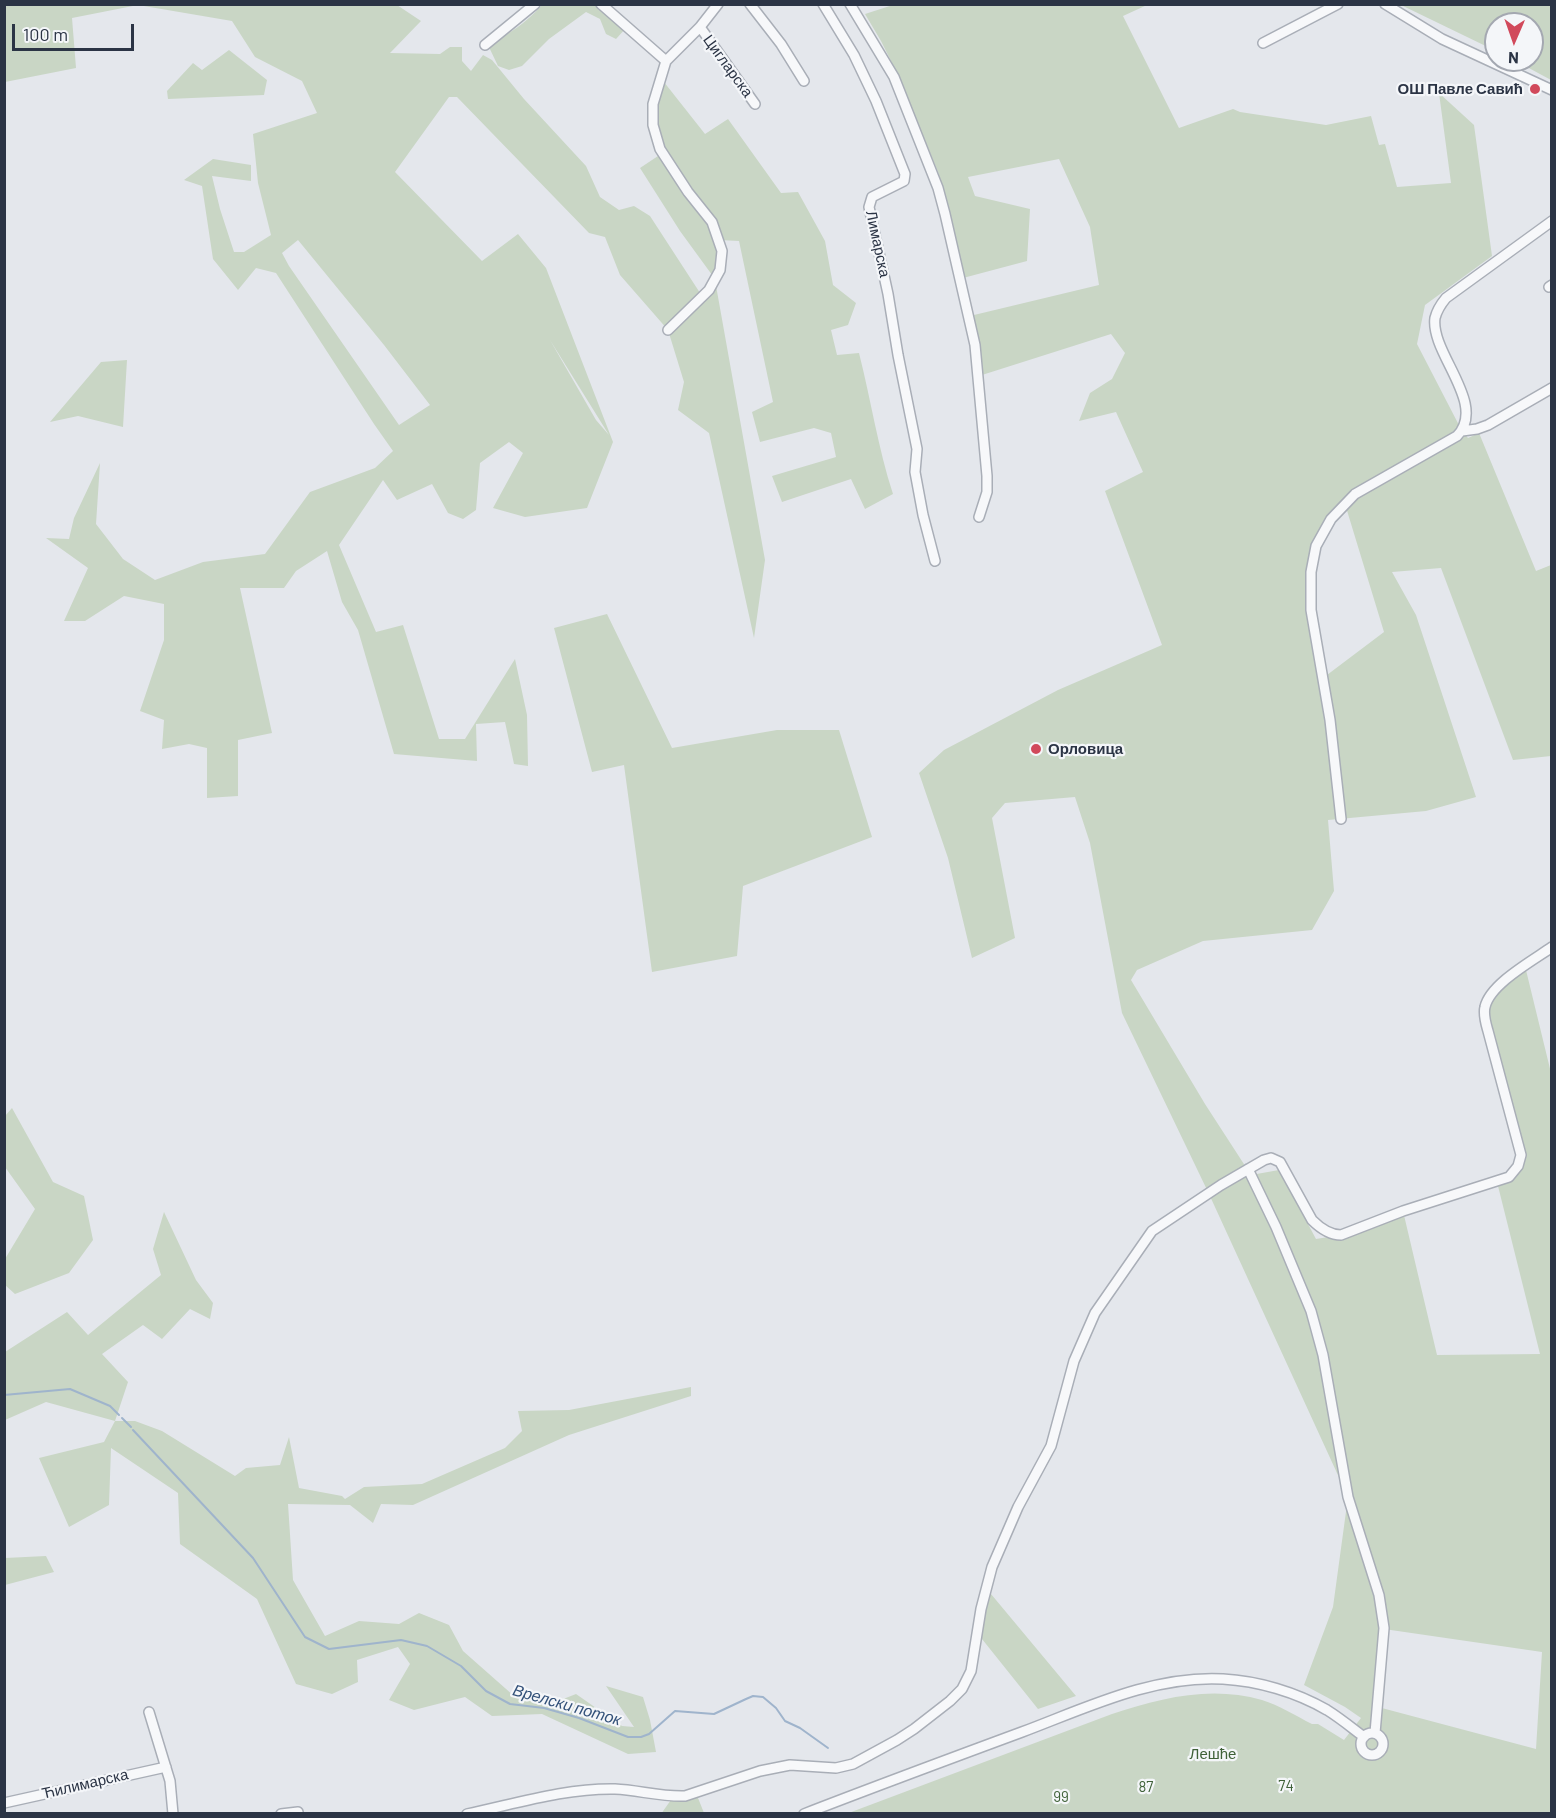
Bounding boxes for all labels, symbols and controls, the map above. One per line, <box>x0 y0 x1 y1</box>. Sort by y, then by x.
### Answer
scale bar <box>15 12 136 50</box>
north arrow <box>1484 12 1544 72</box>
text: 100 m <box>23 23 68 45</box>
street label: Цигларска <box>699 31 757 101</box>
text: N <box>1508 49 1519 68</box>
place label: ОШ Павле Савић <box>1397 80 1523 98</box>
marker: ОШ Павле Савић <box>1528 82 1542 96</box>
street label: Лимарска <box>862 209 894 279</box>
place label: Орловица <box>1048 740 1123 758</box>
marker: Орловица <box>1029 742 1043 756</box>
water label: Врелски поток <box>511 1680 623 1730</box>
park label: Лешће <box>1190 1745 1236 1763</box>
street label: Ћилимарска <box>40 1765 130 1803</box>
park label: 74 <box>1278 1777 1294 1795</box>
park label: 87 <box>1139 1778 1153 1796</box>
park label: 99 <box>1053 1788 1069 1806</box>

